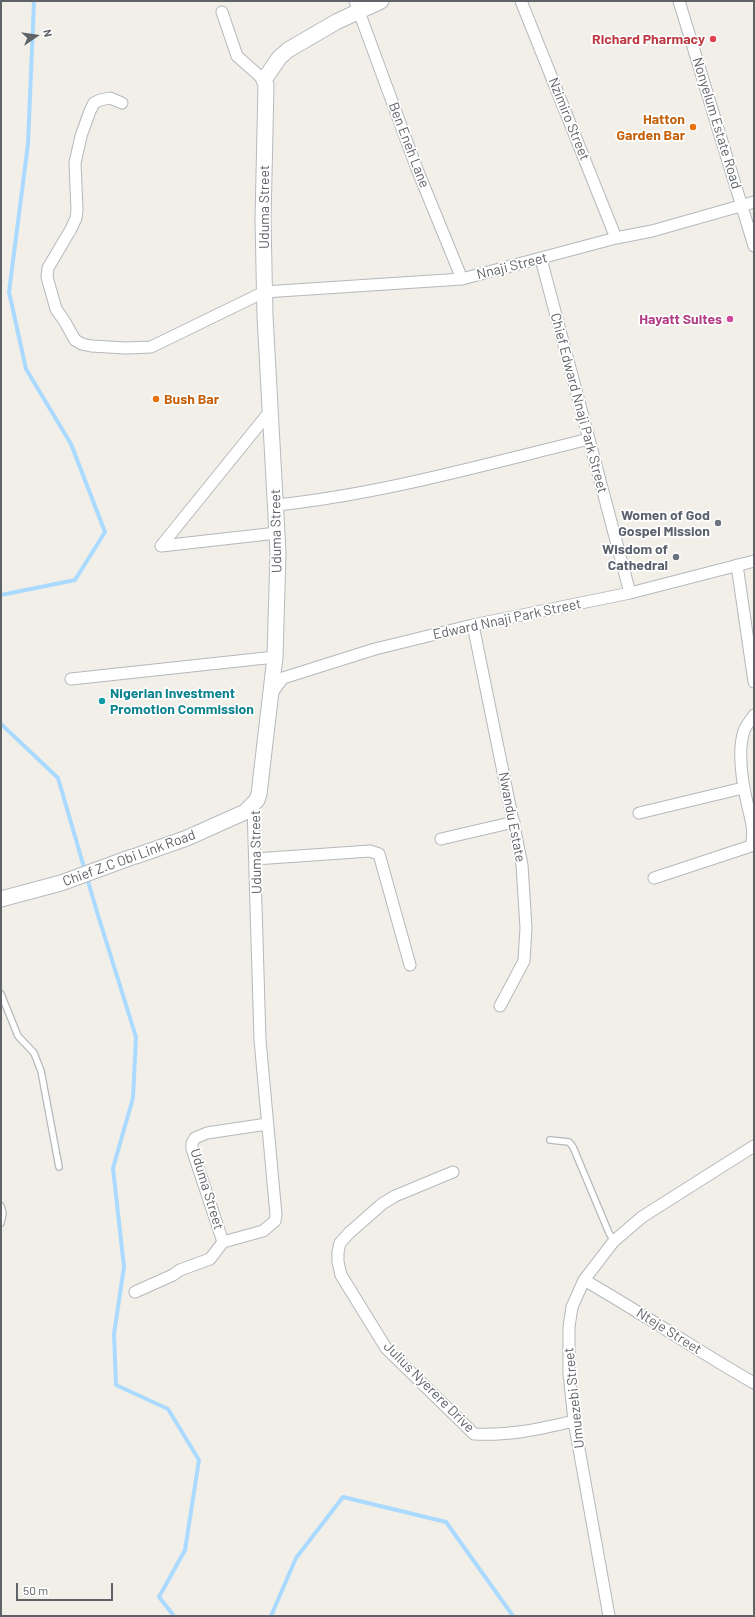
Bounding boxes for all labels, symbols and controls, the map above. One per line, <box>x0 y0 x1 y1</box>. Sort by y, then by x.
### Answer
north arrow <box>16 16 56 56</box>
text: N <box>41 28 55 38</box>
place label: Richard Pharmacy <box>592 31 705 47</box>
marker: Richard Pharmacy <box>708 34 718 44</box>
street label: Nonyelum Estate Road <box>689 55 745 191</box>
street label: Nzimiro Street <box>545 75 593 163</box>
street label: Ben Eneh Lane <box>385 100 433 190</box>
place label: Hatton Garden Bar <box>616 111 685 144</box>
marker: Hatton Garden Bar <box>688 122 698 132</box>
street label: Uduma Street <box>256 165 272 249</box>
street label: Nnaji Street <box>475 249 549 283</box>
street label: Chief Edward Nnaji Park Street <box>547 311 611 495</box>
place label: Hayatt Suites <box>639 311 722 327</box>
marker: Hayatt Suites <box>725 314 735 324</box>
place label: Bush Bar <box>164 391 219 407</box>
marker: Bush Bar <box>151 394 161 404</box>
street label: Uduma Street <box>267 489 285 573</box>
place label: Women of God Gospel Mission <box>618 507 710 540</box>
marker: Women of God Gospel Mission <box>713 518 723 528</box>
place label: Wisdom of Cathedral <box>602 541 668 574</box>
marker: Wisdom of Cathedral <box>671 552 681 562</box>
street label: Edward Nnaji Park Street <box>431 595 583 643</box>
place label: Nigerian Investment Promotion Commission <box>110 685 254 718</box>
marker: Nigerian Investment Promotion Commission <box>97 696 107 706</box>
street label: Nwandu Estate <box>495 770 529 864</box>
street label: Uduma Street <box>247 810 265 894</box>
street label: Chief Z.C Obi Link Road <box>60 826 198 890</box>
street label: Uduma Street <box>187 1146 227 1232</box>
street label: Nteje Street <box>633 1304 705 1358</box>
street label: Julius Nyerere Drive <box>380 1338 478 1436</box>
street label: Umuezebi Street <box>560 1347 588 1449</box>
scale bar <box>18 1575 115 1601</box>
text: 50 m <box>23 1583 48 1597</box>

